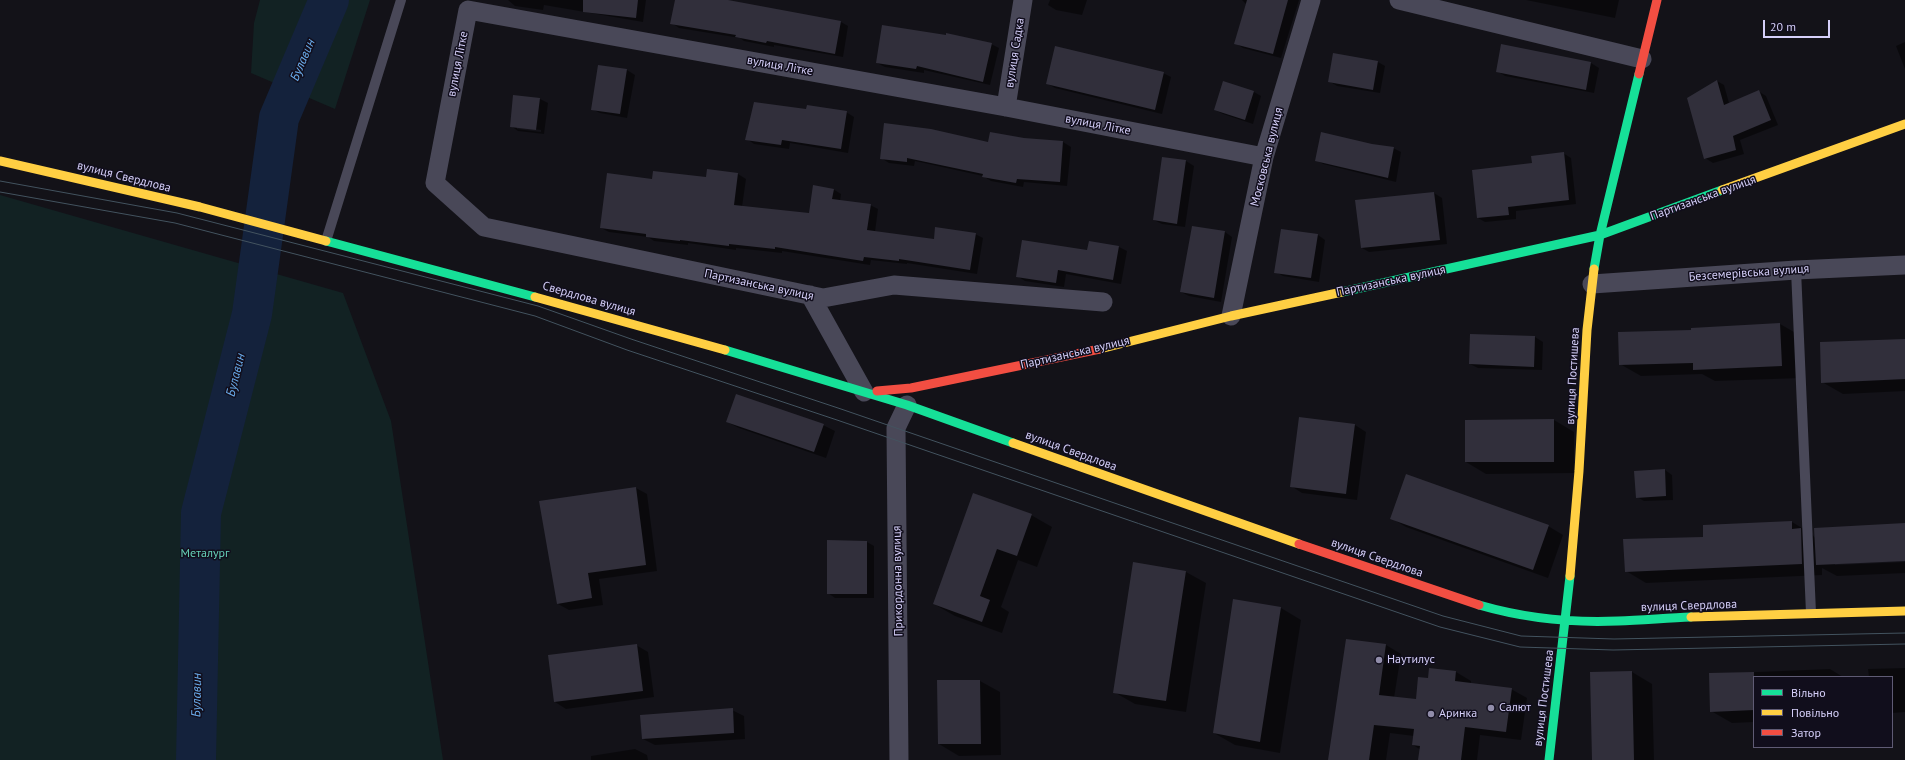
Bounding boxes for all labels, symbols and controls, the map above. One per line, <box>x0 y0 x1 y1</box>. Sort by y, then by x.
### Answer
scale bar <box>1765 12 1832 38</box>
street label: вулиця Садка <box>1002 17 1028 89</box>
text: 20 m <box>1770 19 1796 34</box>
street label: вулиця Літке <box>445 30 471 98</box>
water label: Булавин <box>287 37 319 83</box>
street label: вулиця Літке <box>746 53 814 79</box>
street label: Московська вулиця <box>1248 106 1286 208</box>
street label: вулиця Літке <box>1064 112 1132 138</box>
street label: вулиця Свердлова <box>76 158 172 196</box>
street label: Партизанська вулиця <box>1648 172 1758 224</box>
street label: Партизанська вулиця <box>1335 262 1447 300</box>
street label: Безсемерівська вулиця <box>1688 262 1810 284</box>
street label: Партизанська вулиця <box>703 266 815 304</box>
street label: Свердлова вулиця <box>541 279 637 319</box>
street label: вулиця Постишева <box>1563 327 1583 425</box>
street label: Партизанська вулиця <box>1019 333 1131 373</box>
water label: Булавин <box>223 352 249 398</box>
street label: вулиця Свердлова <box>1023 428 1119 474</box>
street label: Прикордонна вулиця <box>890 526 906 636</box>
street label: вулиця Свердлова <box>1329 536 1425 580</box>
park label: Металург <box>181 547 229 561</box>
street label: вулиця Свердлова <box>1641 597 1737 615</box>
street label: вулиця Постишева <box>1531 649 1557 747</box>
place label: Наутилус <box>1387 653 1435 667</box>
marker: Наутилус <box>1374 655 1384 665</box>
water label: Булавин <box>189 673 205 717</box>
legend <box>1753 676 1893 748</box>
text: Вільно <box>1791 685 1826 700</box>
place label: Салют <box>1499 701 1531 715</box>
marker: Салют <box>1486 703 1496 713</box>
text: Повільно <box>1791 705 1839 720</box>
place label: Аринка <box>1439 707 1477 721</box>
marker: Аринка <box>1426 709 1436 719</box>
text: Затор <box>1791 725 1821 740</box>

